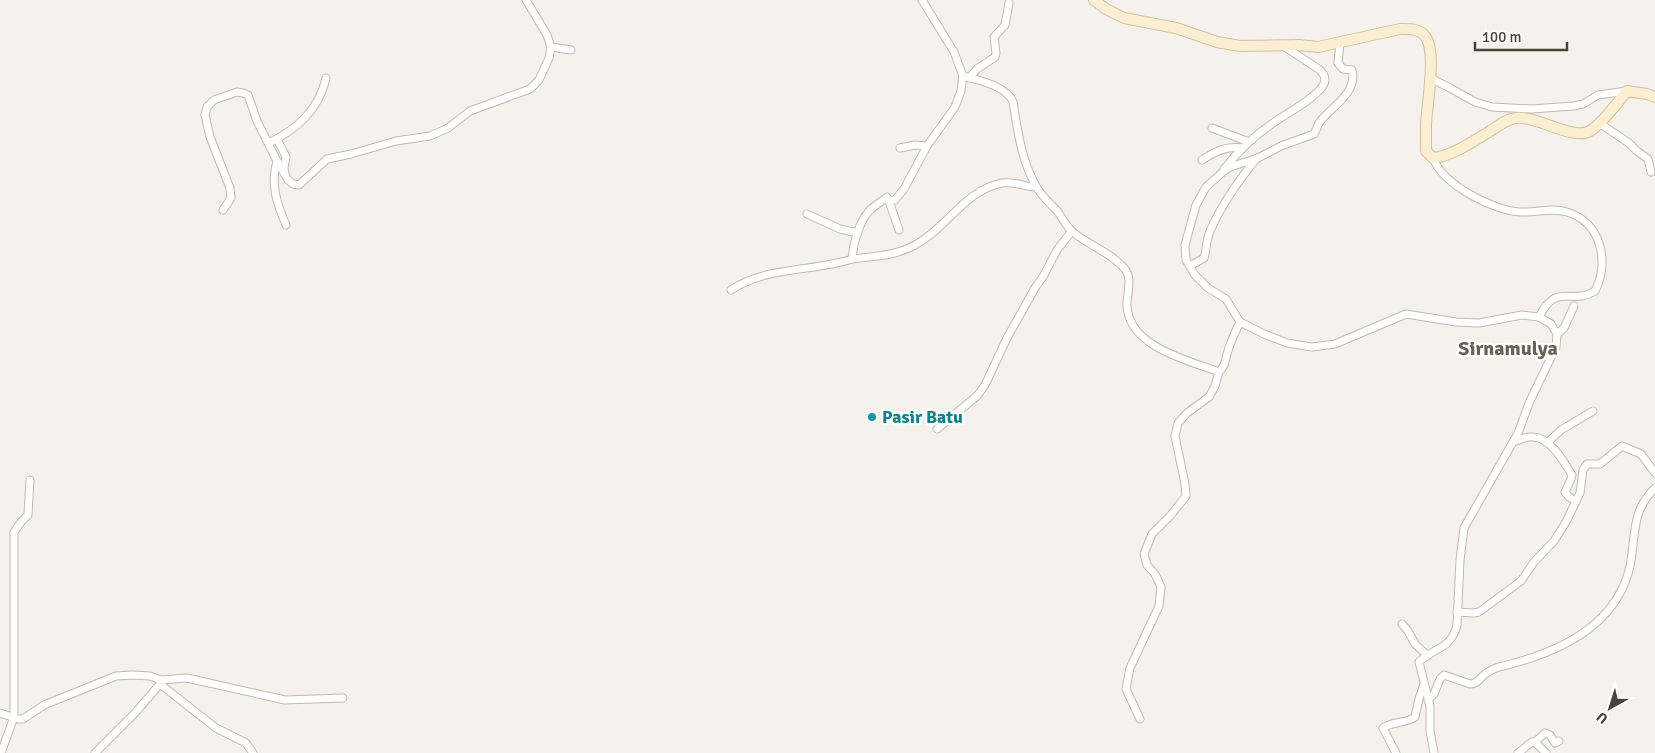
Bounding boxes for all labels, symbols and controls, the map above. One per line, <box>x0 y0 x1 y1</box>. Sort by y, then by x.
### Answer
scale bar <box>1475 20 1568 52</box>
text: 100 m <box>1482 28 1522 46</box>
district label: Sirnamulya <box>1458 336 1558 361</box>
place label: Pasir Batu <box>882 406 963 428</box>
marker: Pasir Batu <box>866 411 878 423</box>
north arrow <box>1585 683 1635 733</box>
text: U <box>1593 708 1611 727</box>

